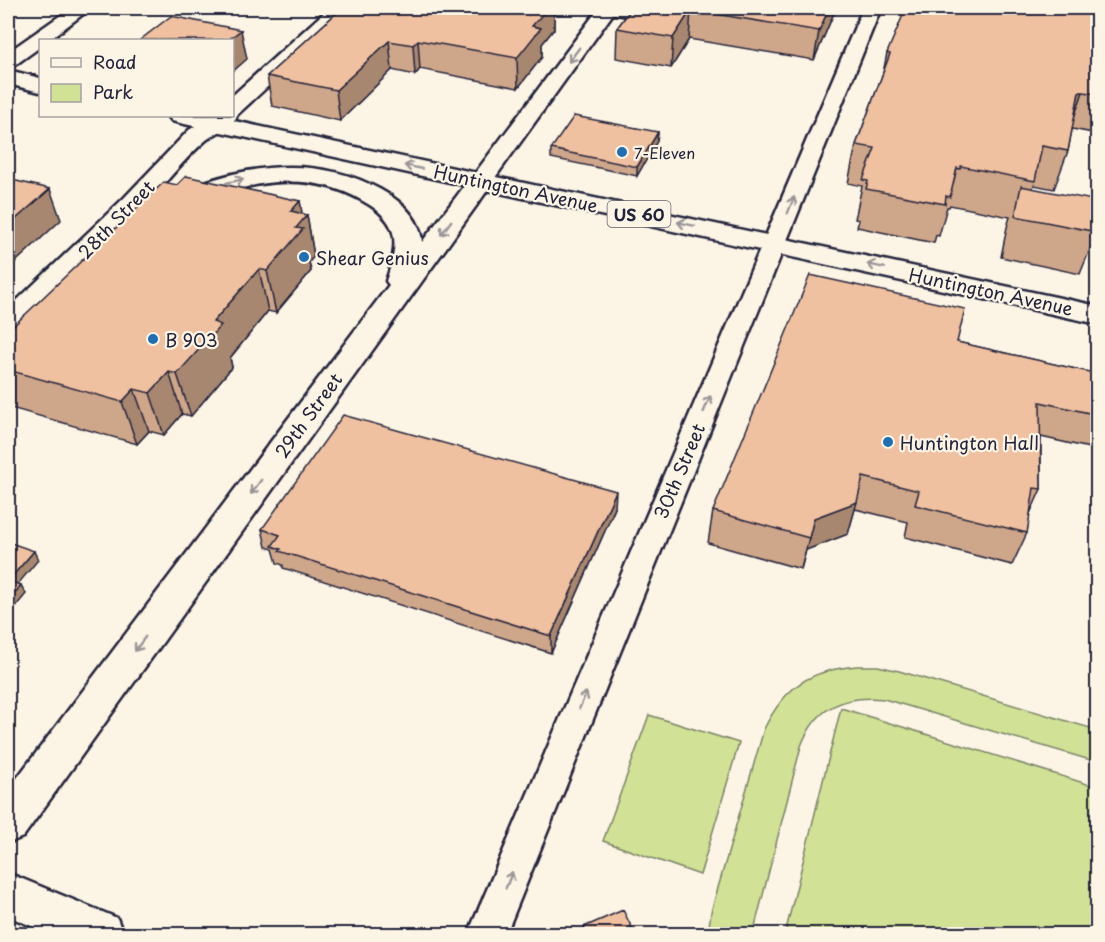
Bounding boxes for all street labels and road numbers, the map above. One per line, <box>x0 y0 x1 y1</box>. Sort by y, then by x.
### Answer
street label: Huntington Avenue <box>432 157 601 219</box>
street label: 28th Street <box>71 174 161 264</box>
road number: US 60 <box>608 201 670 227</box>
street label: Huntington Avenue <box>907 260 1076 322</box>
street label: 29th Street <box>268 367 348 463</box>
street label: 30th Street <box>647 419 711 523</box>

